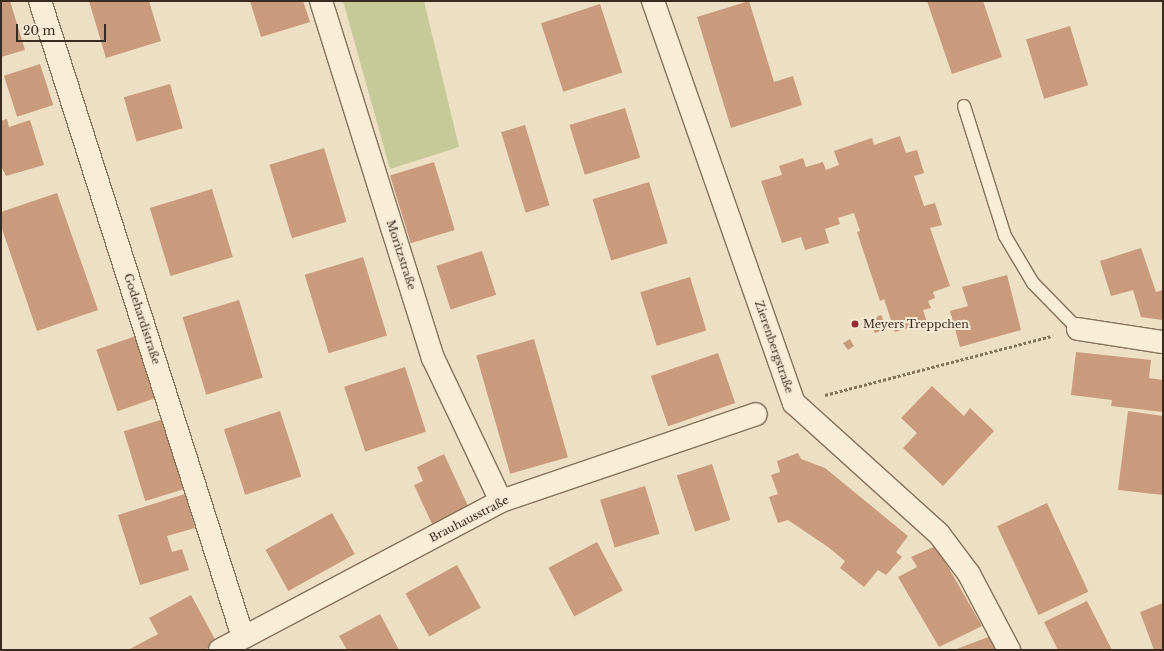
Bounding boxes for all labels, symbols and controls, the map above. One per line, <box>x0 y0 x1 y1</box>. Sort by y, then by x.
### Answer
scale bar <box>18 16 108 42</box>
text: 20 m <box>23 23 55 38</box>
street label: Moritzstraße <box>384 218 418 292</box>
street label: Godehardistraße <box>121 272 163 366</box>
street label: Zierenbergstraße <box>752 299 796 395</box>
place label: Meyers Treppchen <box>863 317 969 331</box>
marker: Meyers Treppchen <box>850 319 860 329</box>
street label: Brauhausstraße <box>427 493 511 545</box>

